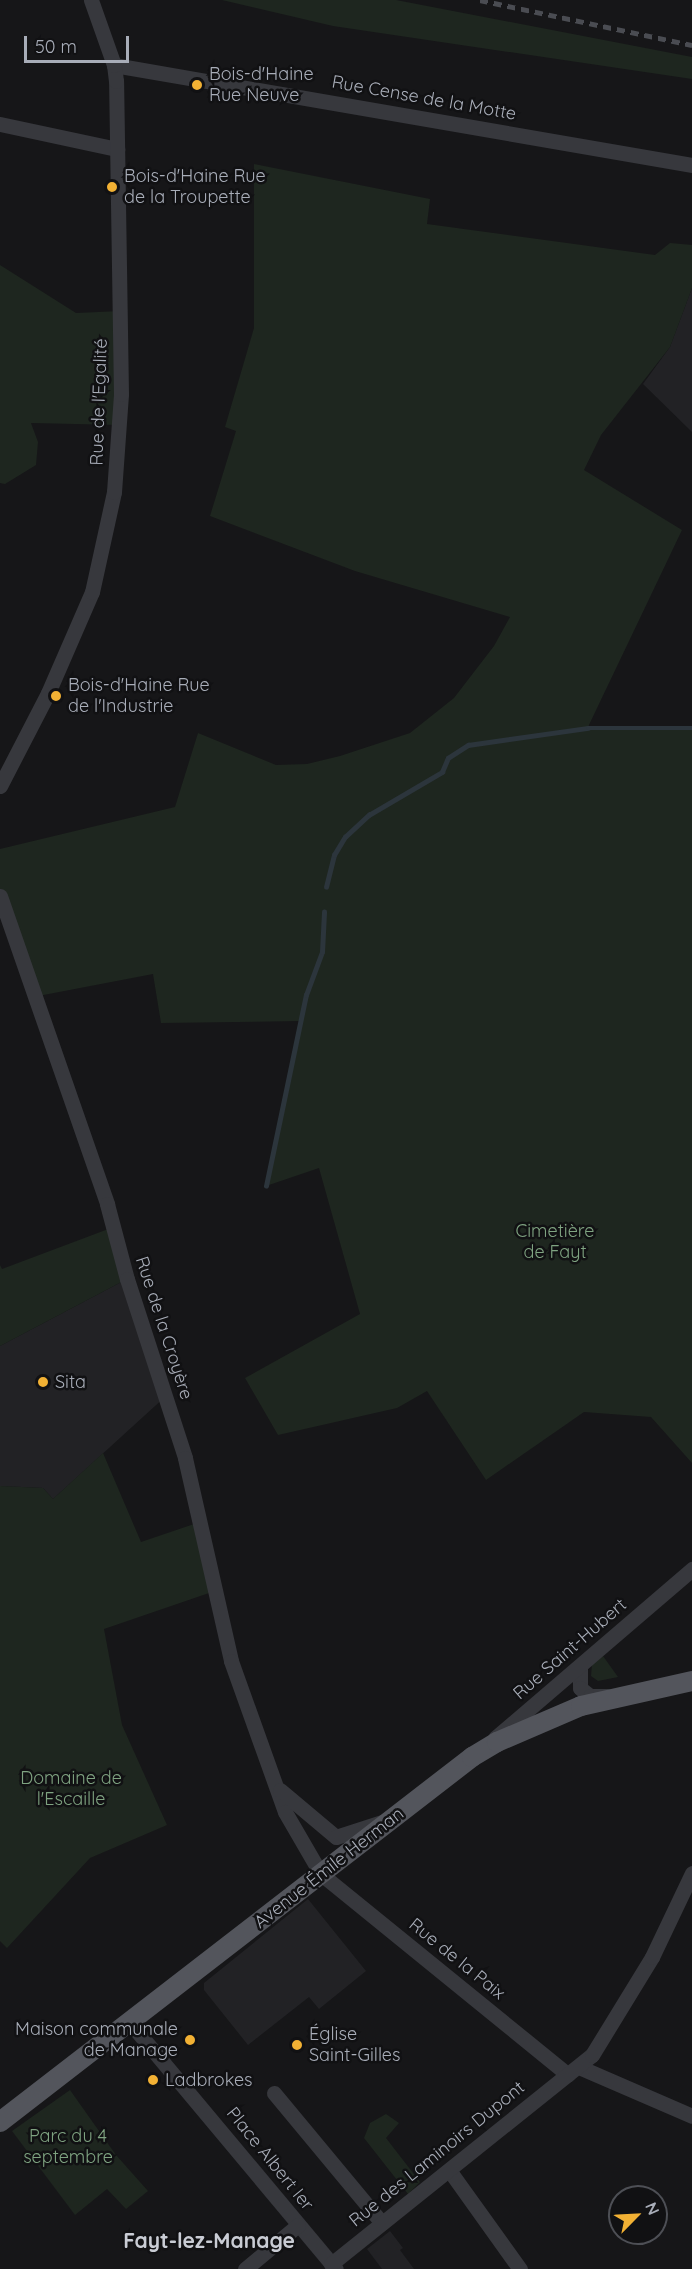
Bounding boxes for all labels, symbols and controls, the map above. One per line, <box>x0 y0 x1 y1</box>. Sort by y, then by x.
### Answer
scale bar <box>27 24 132 62</box>
text: 50 m <box>35 35 77 58</box>
place label: Bois-d'Haine Rue Neuve <box>209 64 314 106</box>
street label: Rue Cense de la Motte <box>330 71 518 125</box>
marker: Bois-d'Haine Rue Neuve <box>190 78 204 92</box>
place label: Bois-d'Haine Rue de la Troupette <box>124 166 266 208</box>
marker: Bois-d'Haine Rue de la Troupette <box>105 180 119 194</box>
street label: Rue de l'Egalité <box>86 338 112 466</box>
place label: Bois-d'Haine Rue de l'Industrie <box>68 675 210 718</box>
marker: Bois-d'Haine Rue de l'Industrie <box>49 689 63 703</box>
park label: Cimetière de Fayt <box>515 1221 595 1264</box>
street label: Rue de la Croyère <box>131 1254 197 1402</box>
place label: Sita <box>55 1371 86 1393</box>
marker: Sita <box>36 1375 50 1389</box>
street label: Rue Saint-Hubert <box>509 1594 631 1704</box>
park label: Domaine de l'Escaille <box>20 1768 122 1810</box>
street label: Avenue Émile Herman <box>250 1803 408 1933</box>
street label: Rue de la Paix <box>405 1914 509 2004</box>
place label: Maison communale de Manage <box>15 2019 178 2062</box>
place label: Église Saint-Gilles <box>309 2024 400 2066</box>
marker: Maison communale de Manage <box>183 2033 197 2047</box>
marker: Église Saint-Gilles <box>290 2038 304 2052</box>
place label: Ladbrokes <box>165 2069 253 2091</box>
marker: Ladbrokes <box>146 2073 160 2087</box>
street label: Rue des Laminoirs Dupont <box>345 2077 529 2231</box>
street label: Place Albert Ier <box>222 2103 318 2215</box>
park label: Parc du 4 septembre <box>23 2126 113 2168</box>
north arrow <box>608 2185 668 2245</box>
text: N <box>641 2199 664 2218</box>
district label: Fayt-lez-Manage <box>123 2227 295 2253</box>

